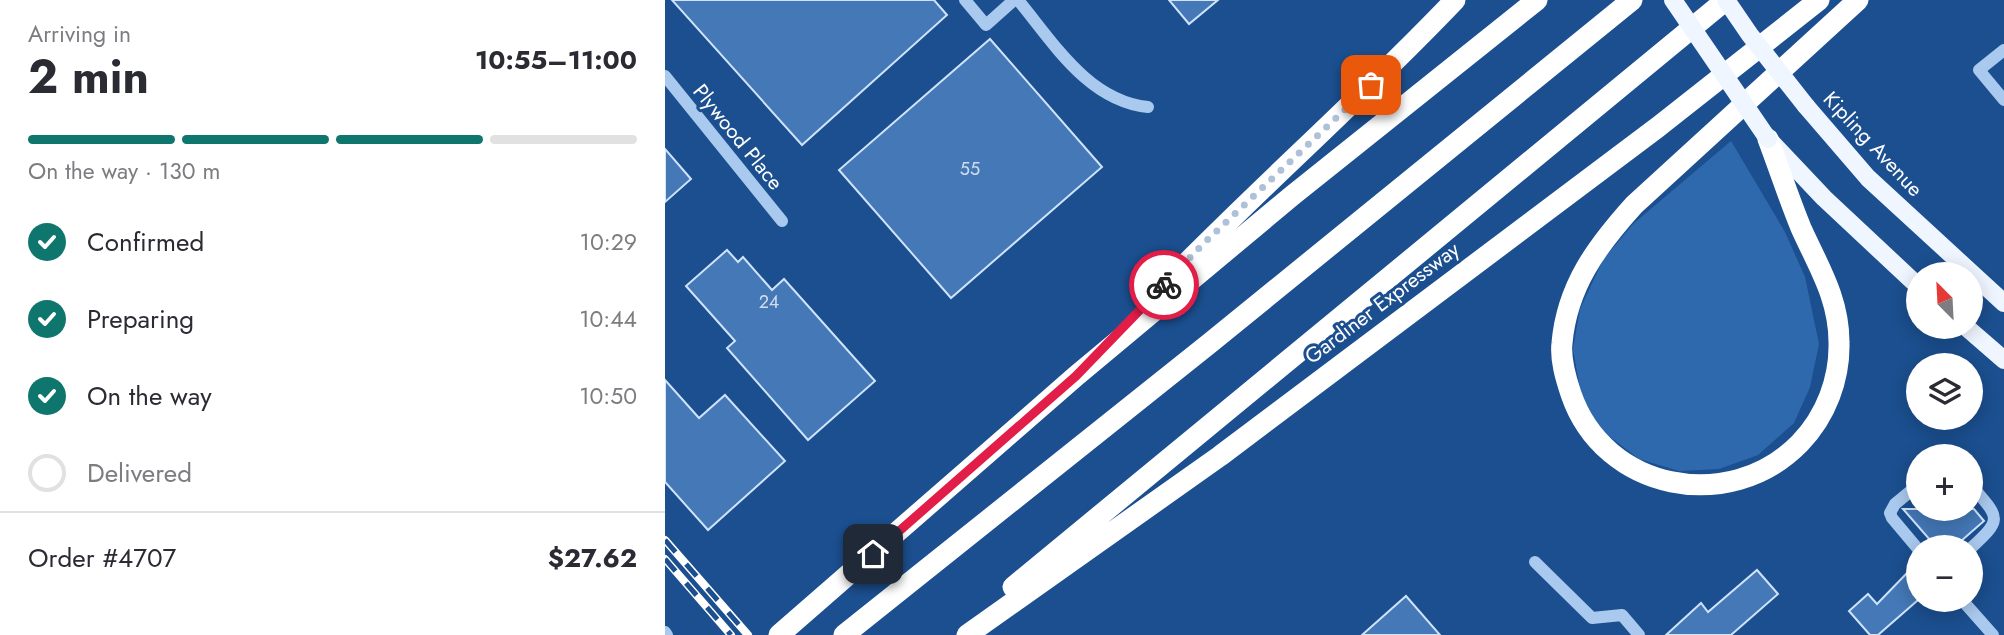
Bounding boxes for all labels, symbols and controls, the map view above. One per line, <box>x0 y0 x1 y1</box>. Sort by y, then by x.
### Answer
text: Arriving in <box>28 17 131 51</box>
text: 10:55–11:00 <box>475 41 637 79</box>
text: 2 min <box>28 44 149 110</box>
pin <box>1341 55 1401 115</box>
icon: bag <box>1352 66 1390 104</box>
street label: Plywood Place <box>686 78 790 197</box>
street label: Kipling Avenue <box>1816 85 1930 203</box>
text: On the way · 130 m <box>28 154 220 188</box>
house number: 55 <box>960 156 980 182</box>
icon: check <box>28 223 66 261</box>
text: Confirmed <box>87 223 204 261</box>
text: 10:29 <box>580 225 637 259</box>
street label: Gardiner Expressway <box>1298 234 1466 371</box>
courier <box>1129 250 1199 320</box>
north arrow <box>1906 262 1983 340</box>
map controls <box>1906 262 1983 612</box>
icon: bike <box>1145 266 1183 304</box>
house number: 24 <box>759 289 779 315</box>
icon: check <box>28 300 66 338</box>
text: Preparing <box>87 300 194 338</box>
text: 10:44 <box>579 302 637 336</box>
button: layers <box>1906 353 1983 430</box>
icon: check <box>28 377 66 415</box>
text: On the way <box>87 377 212 415</box>
text: 10:50 <box>579 379 637 413</box>
button: + <box>1906 444 1983 521</box>
text: Delivered <box>87 454 192 492</box>
pin <box>843 524 903 584</box>
icon: home <box>854 535 892 573</box>
button: − <box>1906 535 1983 612</box>
text: Order #4707 <box>28 539 176 577</box>
text: $27.62 <box>548 539 637 577</box>

